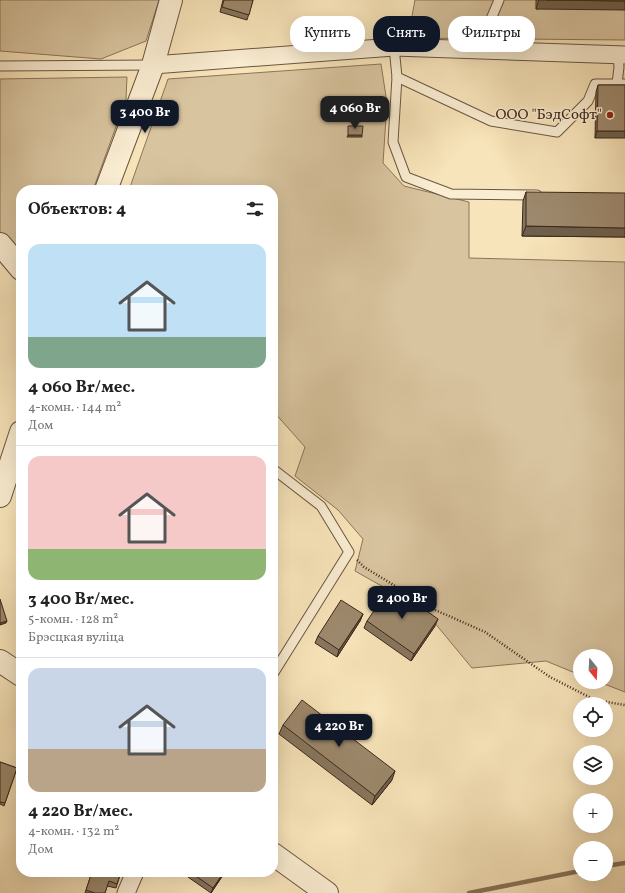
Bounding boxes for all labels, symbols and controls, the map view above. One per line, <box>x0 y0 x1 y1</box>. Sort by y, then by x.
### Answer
chip: Купить <box>290 16 365 52</box>
chip: Снять <box>373 16 440 52</box>
chip: Фильтры <box>448 16 535 52</box>
pin: 4 060 Br <box>314 96 396 130</box>
pin: 3 400 Br <box>104 100 186 134</box>
text: 4 060 Br <box>329 100 381 118</box>
text: 3 400 Br <box>120 104 170 122</box>
place label: ООО "БэдСофт" <box>496 105 602 126</box>
marker: ООО "БэдСофт" <box>605 110 615 120</box>
text: Объектов: 4 <box>28 198 126 221</box>
icon: filters <box>244 198 266 220</box>
icon: home <box>111 270 183 342</box>
text: 4 060 Br/мес. <box>28 376 135 399</box>
text: 4-комн. · 144 m² <box>28 399 121 417</box>
text: Дом <box>28 417 53 435</box>
icon: home <box>111 482 183 554</box>
pin: 2 400 Br <box>361 586 443 620</box>
text: 3 400 Br/мес. <box>28 588 134 611</box>
text: 2 400 Br <box>377 590 427 608</box>
text: 5-комн. · 128 m² <box>28 611 118 629</box>
text: Брэсцкая вуліца <box>28 629 124 647</box>
north arrow <box>573 649 613 689</box>
map controls <box>573 649 613 881</box>
icon: home <box>111 694 183 766</box>
button: locate <box>573 697 613 737</box>
pin: 4 220 Br <box>298 714 380 748</box>
text: 4 220 Br <box>314 718 364 736</box>
button: layers <box>573 745 613 785</box>
button: + <box>573 793 613 833</box>
text: 4 220 Br/мес. <box>28 800 133 823</box>
text: 4-комн. · 132 m² <box>28 823 119 841</box>
text: Дом <box>28 841 53 859</box>
button: − <box>573 841 613 881</box>

